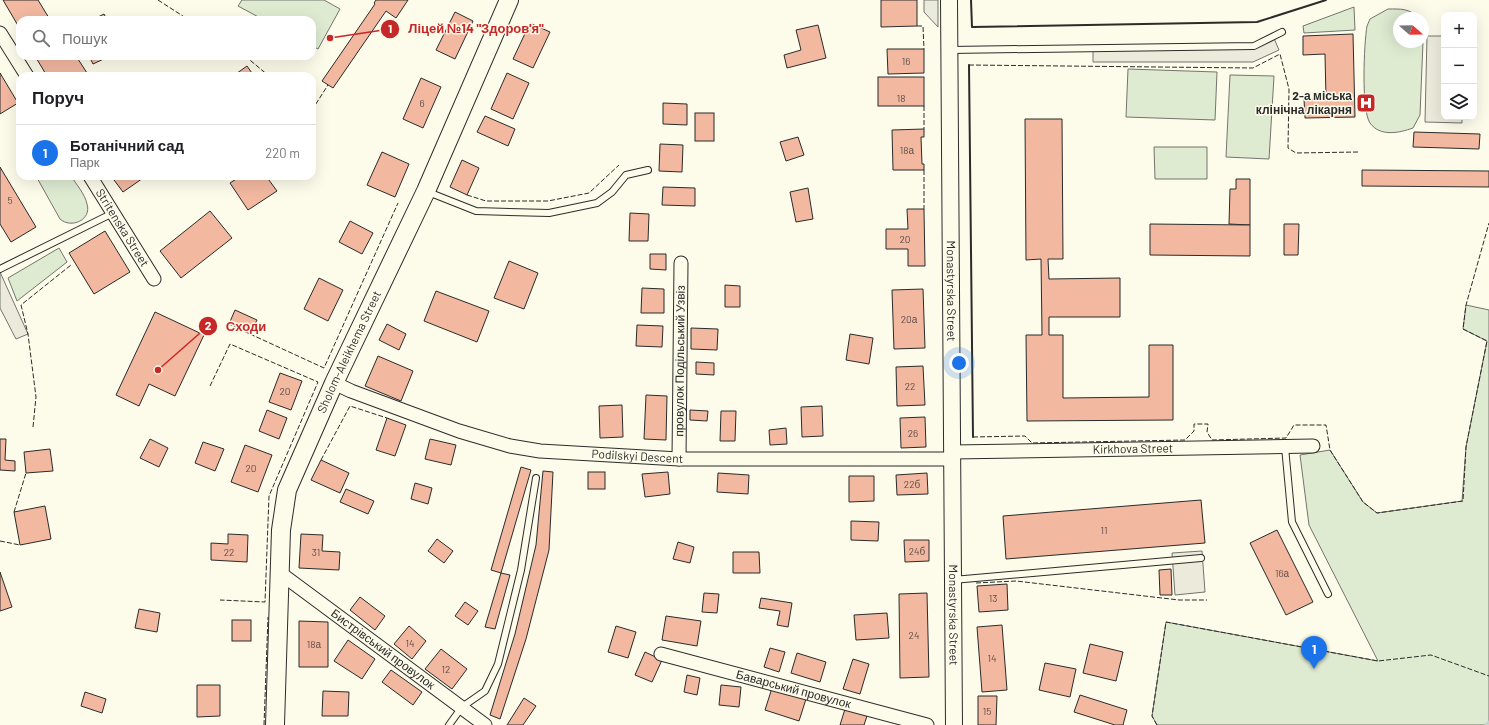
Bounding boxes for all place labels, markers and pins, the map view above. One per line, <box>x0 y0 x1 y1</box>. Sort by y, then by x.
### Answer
callout: Ліцей №14 "Здоров'я" <box>380 16 552 41</box>
place label: 2-а міська клінічна лікарня <box>1256 88 1352 117</box>
hospital icon: 2-а міська клінічна лікарня <box>1355 92 1377 114</box>
callout: Сходи <box>198 314 274 339</box>
pin: 1 <box>1301 636 1327 669</box>

